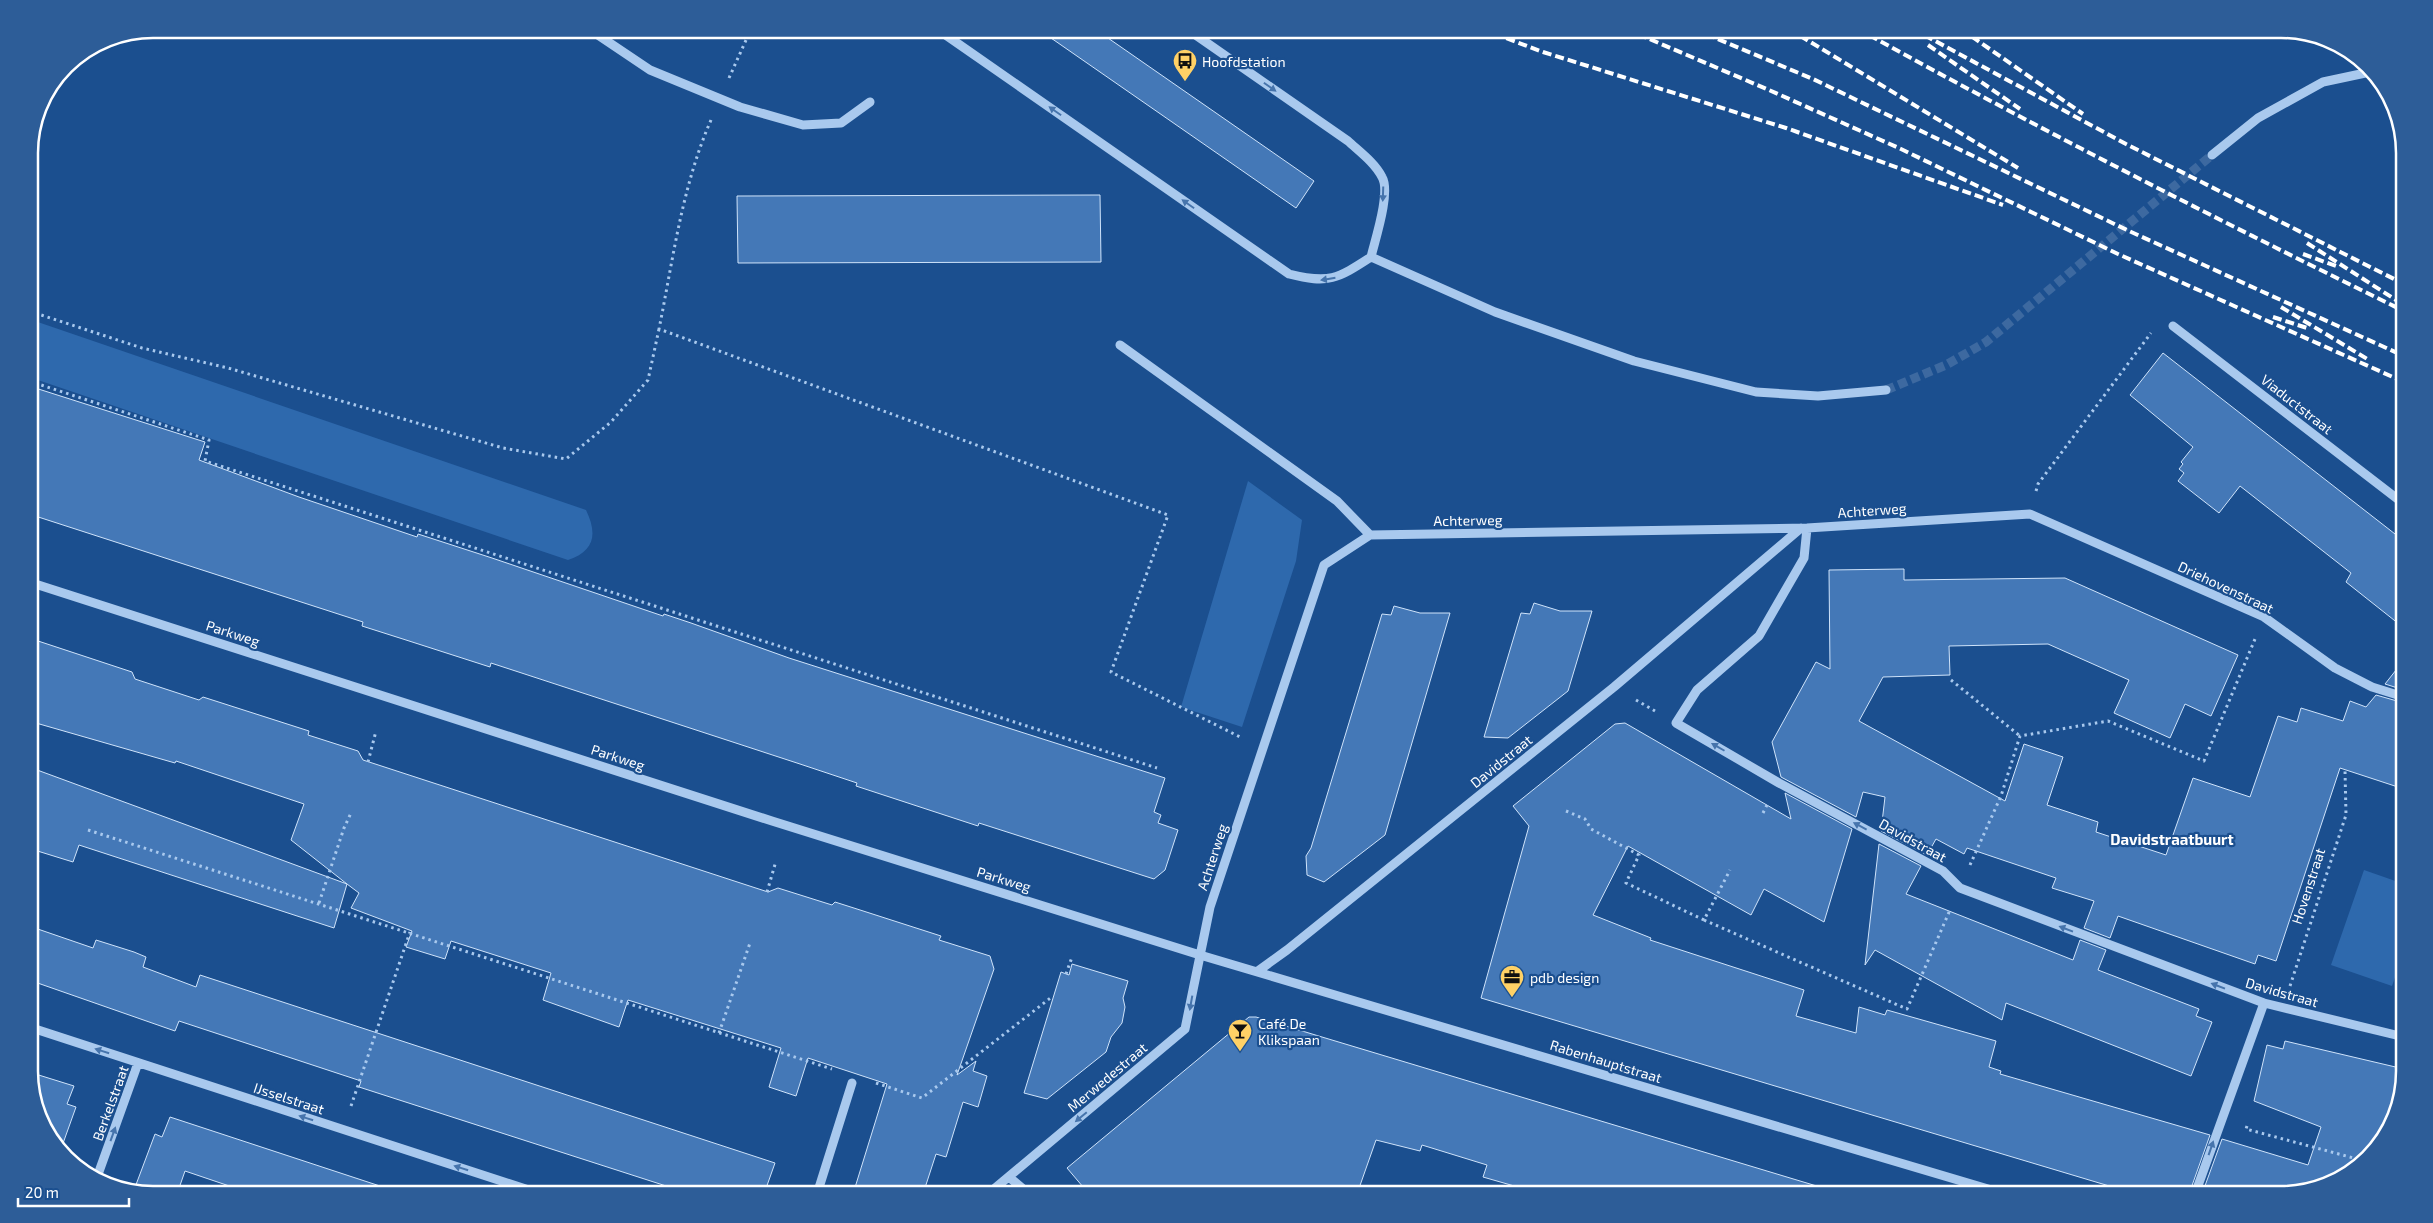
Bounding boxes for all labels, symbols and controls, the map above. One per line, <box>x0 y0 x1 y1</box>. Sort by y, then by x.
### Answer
bus stop icon: Hoofdstation <box>1172 48 1198 82</box>
place label: Hoofdstation <box>1202 53 1286 70</box>
one-way arrow <box>1263 82 1277 92</box>
one-way arrow <box>1048 106 1062 116</box>
one-way arrow <box>1379 187 1387 203</box>
one-way arrow <box>1182 199 1195 209</box>
one-way arrow <box>1320 275 1336 283</box>
street label: Viaductstraat <box>2258 371 2336 437</box>
street label: Achterweg <box>1837 499 1907 521</box>
street label: Achterweg <box>1433 511 1503 529</box>
street label: Driehovenstraat <box>2175 557 2277 617</box>
street label: Parkweg <box>204 616 262 650</box>
street label: Davidstraat <box>1467 731 1535 791</box>
street label: Parkweg <box>589 740 647 774</box>
one-way arrow <box>1711 743 1724 752</box>
street label: Davidstraat <box>1876 814 1950 866</box>
street label: Achterweg <box>1193 821 1231 892</box>
one-way arrow <box>1853 822 1867 830</box>
district label: Davidstraatbuurt <box>2110 830 2234 848</box>
street label: Hovenstraat <box>2288 846 2328 926</box>
street label: Parkweg <box>975 863 1033 895</box>
one-way arrow <box>2059 925 2074 932</box>
office icon: pdb design <box>1499 964 1525 998</box>
place label: pdb design <box>1530 969 1599 986</box>
street label: Davidstraat <box>2244 974 2320 1010</box>
one-way arrow <box>2211 982 2226 989</box>
one-way arrow <box>1187 996 1195 1012</box>
place label: Café De Klikspaan <box>1258 1015 1320 1048</box>
bar icon: Café De Klikspaan <box>1227 1018 1253 1052</box>
street label: Rabenhauptstraat <box>1548 1036 1664 1086</box>
street label: Merwedestraat <box>1064 1039 1150 1115</box>
one-way arrow <box>94 1047 109 1055</box>
street label: Berkelstraat <box>88 1063 132 1143</box>
street label: IJsselstraat <box>252 1079 326 1117</box>
one-way arrow <box>1075 1111 1088 1122</box>
one-way arrow <box>299 1114 314 1122</box>
one-way arrow <box>110 1127 117 1142</box>
one-way arrow <box>2208 1141 2215 1156</box>
one-way arrow <box>453 1164 468 1172</box>
scale bar <box>18 1176 129 1208</box>
text: 20 m <box>25 1183 59 1201</box>

